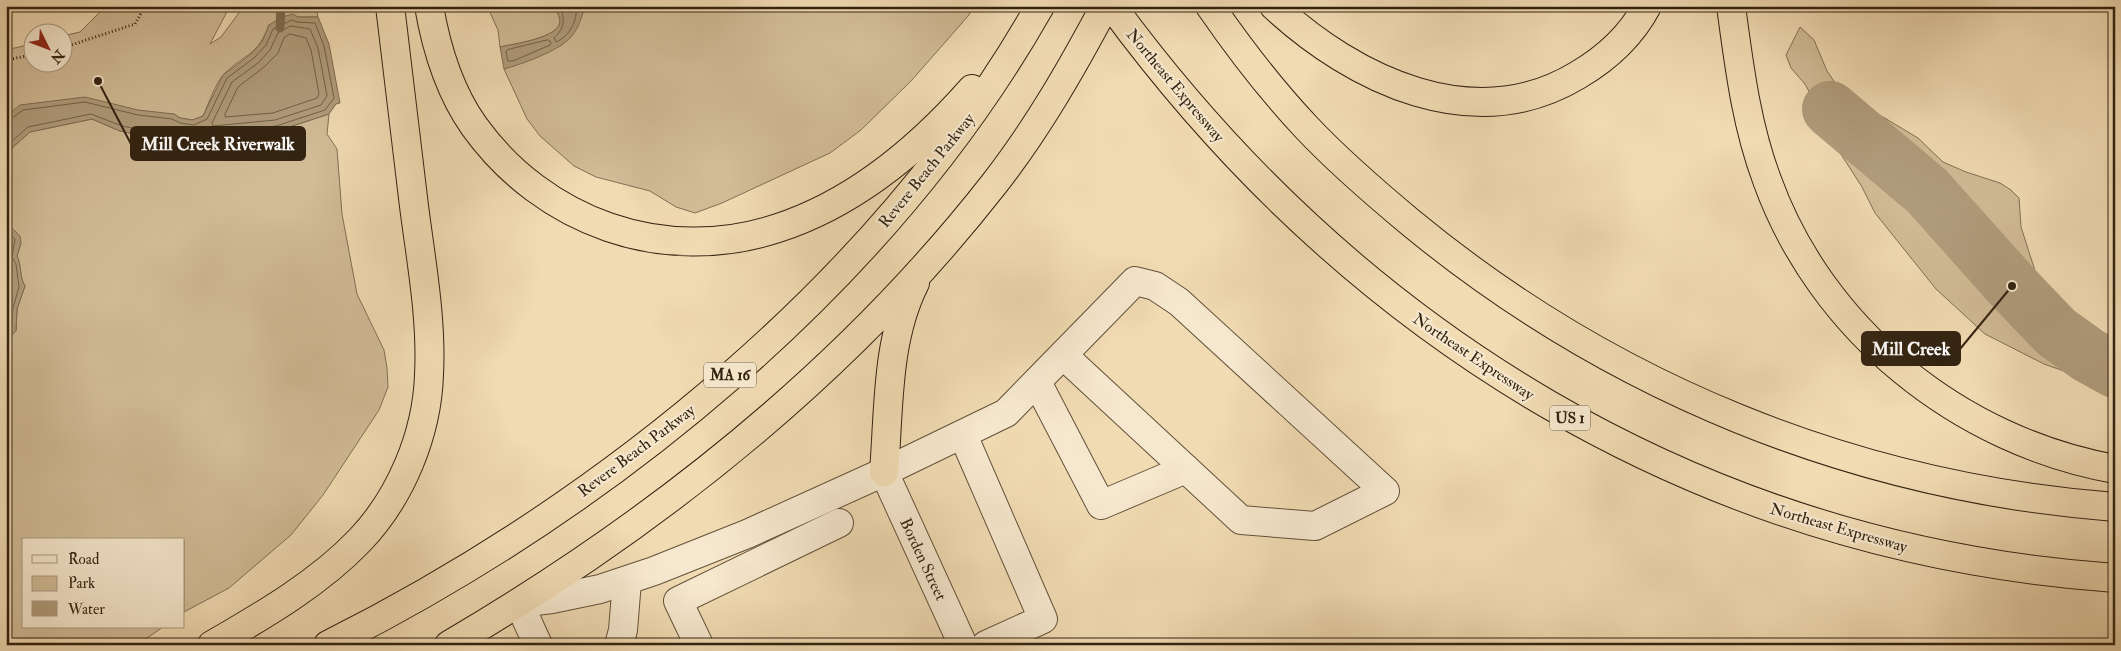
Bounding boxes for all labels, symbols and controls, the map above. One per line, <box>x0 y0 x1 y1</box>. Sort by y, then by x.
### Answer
north arrow <box>22 22 72 72</box>
street label: Northeast Expressway <box>1121 25 1229 148</box>
text: N <box>46 45 68 67</box>
street label: Revere Beach Parkway <box>874 109 980 232</box>
callout: Mill Creek Riverwalk <box>131 127 305 160</box>
text: Mill Creek Riverwalk <box>140 133 295 156</box>
street label: Northeast Expressway <box>1408 309 1539 406</box>
callout: Mill Creek <box>1862 332 1960 365</box>
text: Mill Creek <box>1871 338 1951 361</box>
road number: MA 16 <box>704 362 756 388</box>
street label: Revere Beach Parkway <box>574 400 700 501</box>
road number: US 1 <box>1550 406 1590 430</box>
street label: Northeast Expressway <box>1767 499 1911 558</box>
street label: Borden Street <box>895 515 951 604</box>
legend <box>22 538 185 628</box>
text: Road <box>68 550 100 569</box>
text: Park <box>68 574 95 593</box>
text: Water <box>67 600 105 619</box>

